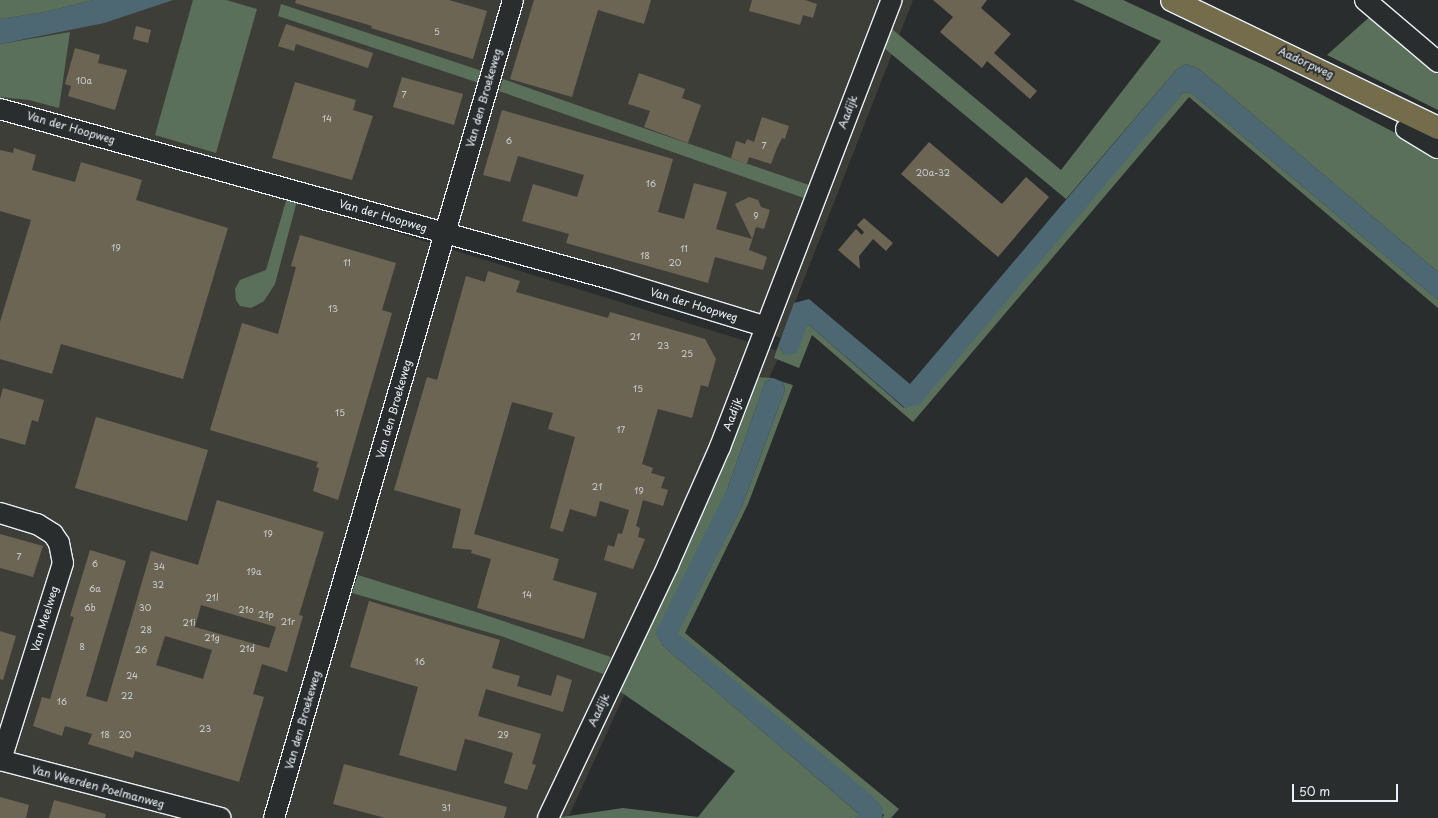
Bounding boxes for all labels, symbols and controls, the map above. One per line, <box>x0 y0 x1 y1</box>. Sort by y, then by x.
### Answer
house number: 5 <box>434 26 440 36</box>
street label: Aadorpweg <box>1276 44 1336 82</box>
street label: Van den Broekeweg <box>464 47 504 149</box>
house number: 10a <box>76 75 92 85</box>
house number: 7 <box>401 89 407 99</box>
street label: Aadijk <box>836 93 860 131</box>
street label: Van der Hoopweg <box>25 109 117 147</box>
house number: 14 <box>322 113 332 123</box>
house number: 6 <box>506 135 512 145</box>
house number: 7 <box>761 140 767 150</box>
house number: 20a-32 <box>916 167 950 177</box>
house number: 16 <box>646 178 656 188</box>
street label: Van der Hoopweg <box>337 197 429 235</box>
house number: 9 <box>753 210 759 220</box>
house number: 19 <box>111 242 121 252</box>
house number: 11 <box>680 243 688 253</box>
house number: 18 <box>640 250 650 260</box>
house number: 11 <box>343 257 351 267</box>
house number: 20 <box>669 257 681 267</box>
street label: Van der Hoopweg <box>648 285 740 325</box>
house number: 13 <box>328 303 338 313</box>
house number: 21 <box>630 331 640 341</box>
house number: 23 <box>657 340 669 350</box>
house number: 25 <box>681 348 693 358</box>
street label: Van den Broekeweg <box>374 358 414 460</box>
house number: 15 <box>633 383 643 393</box>
street label: Aadijk <box>721 395 745 433</box>
house number: 15 <box>335 407 345 417</box>
house number: 17 <box>617 424 625 434</box>
house number: 21 <box>592 481 602 491</box>
house number: 19 <box>634 485 644 495</box>
house number: 19 <box>263 528 273 538</box>
house number: 7 <box>16 551 22 561</box>
house number: 6 <box>92 558 98 568</box>
house number: 34 <box>153 561 165 571</box>
house number: 19a <box>247 566 261 576</box>
house number: 32 <box>152 579 164 589</box>
house number: 6a <box>89 583 101 593</box>
street label: Van Meelweg <box>29 584 61 654</box>
house number: 14 <box>522 589 532 599</box>
house number: 21l <box>206 592 218 602</box>
house number: 6b <box>84 602 96 612</box>
house number: 30 <box>139 602 151 612</box>
house number: 21o <box>238 604 254 614</box>
house number: 21p <box>258 609 274 619</box>
house number: 21r <box>281 616 295 626</box>
house number: 21i <box>183 617 195 627</box>
house number: 28 <box>140 624 152 634</box>
house number: 21g <box>204 632 220 642</box>
house number: 8 <box>79 641 85 651</box>
house number: 21d <box>239 643 255 653</box>
house number: 26 <box>135 644 147 654</box>
house number: 16 <box>415 656 425 666</box>
street label: Van den Broekeweg <box>283 669 323 771</box>
house number: 24 <box>126 670 138 680</box>
house number: 22 <box>121 690 133 700</box>
street label: Aadijk <box>586 691 612 729</box>
house number: 16 <box>57 696 67 706</box>
house number: 23 <box>199 723 211 733</box>
house number: 18 <box>100 729 110 739</box>
house number: 20 <box>119 729 131 739</box>
house number: 29 <box>497 729 509 739</box>
street label: Van Weerden Poelmanweg <box>30 763 166 811</box>
scale bar <box>1294 776 1400 802</box>
text: 50 m <box>1299 782 1330 800</box>
house number: 31 <box>441 802 451 812</box>

